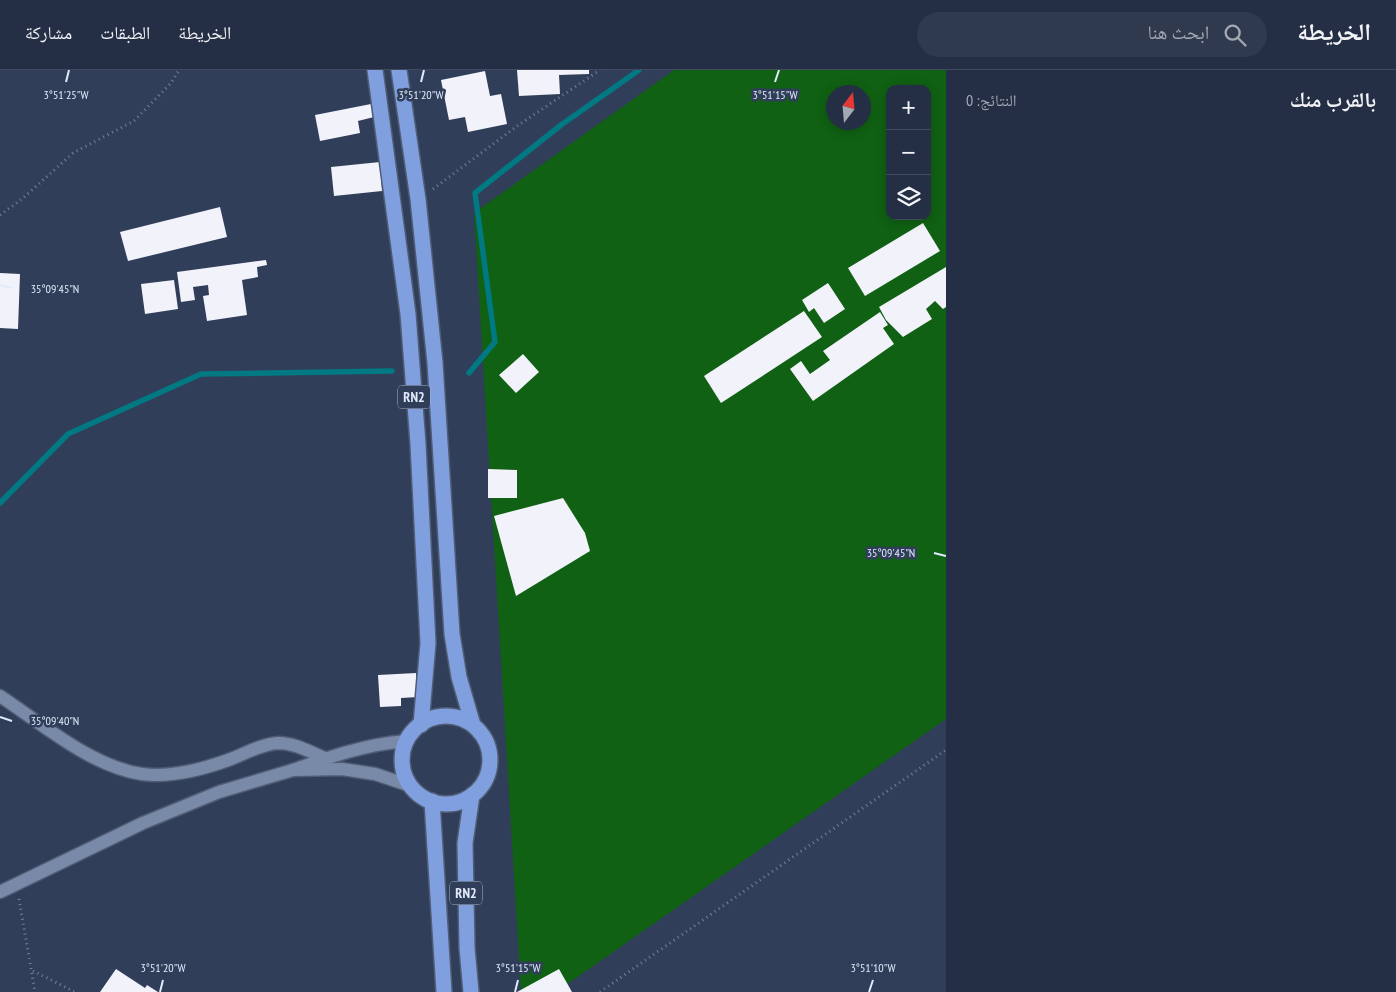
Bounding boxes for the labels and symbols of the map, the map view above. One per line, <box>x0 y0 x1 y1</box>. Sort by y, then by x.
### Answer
north arrow <box>826 85 871 130</box>
text: 3°51'25"W <box>43 87 89 102</box>
text: 3°51'20"W <box>398 87 444 102</box>
text: 3°51'15"W <box>752 87 798 102</box>
text: 35°09'45"N <box>31 281 79 296</box>
road number: RN2 <box>398 386 430 408</box>
text: 35°09'45"N <box>867 545 915 560</box>
text: 35°09'40"N <box>31 713 79 728</box>
road number: RN2 <box>450 881 482 904</box>
text: 3°51'20"W <box>140 960 186 975</box>
text: 3°51'15"W <box>495 960 541 975</box>
text: 3°51'10"W <box>850 960 896 975</box>

